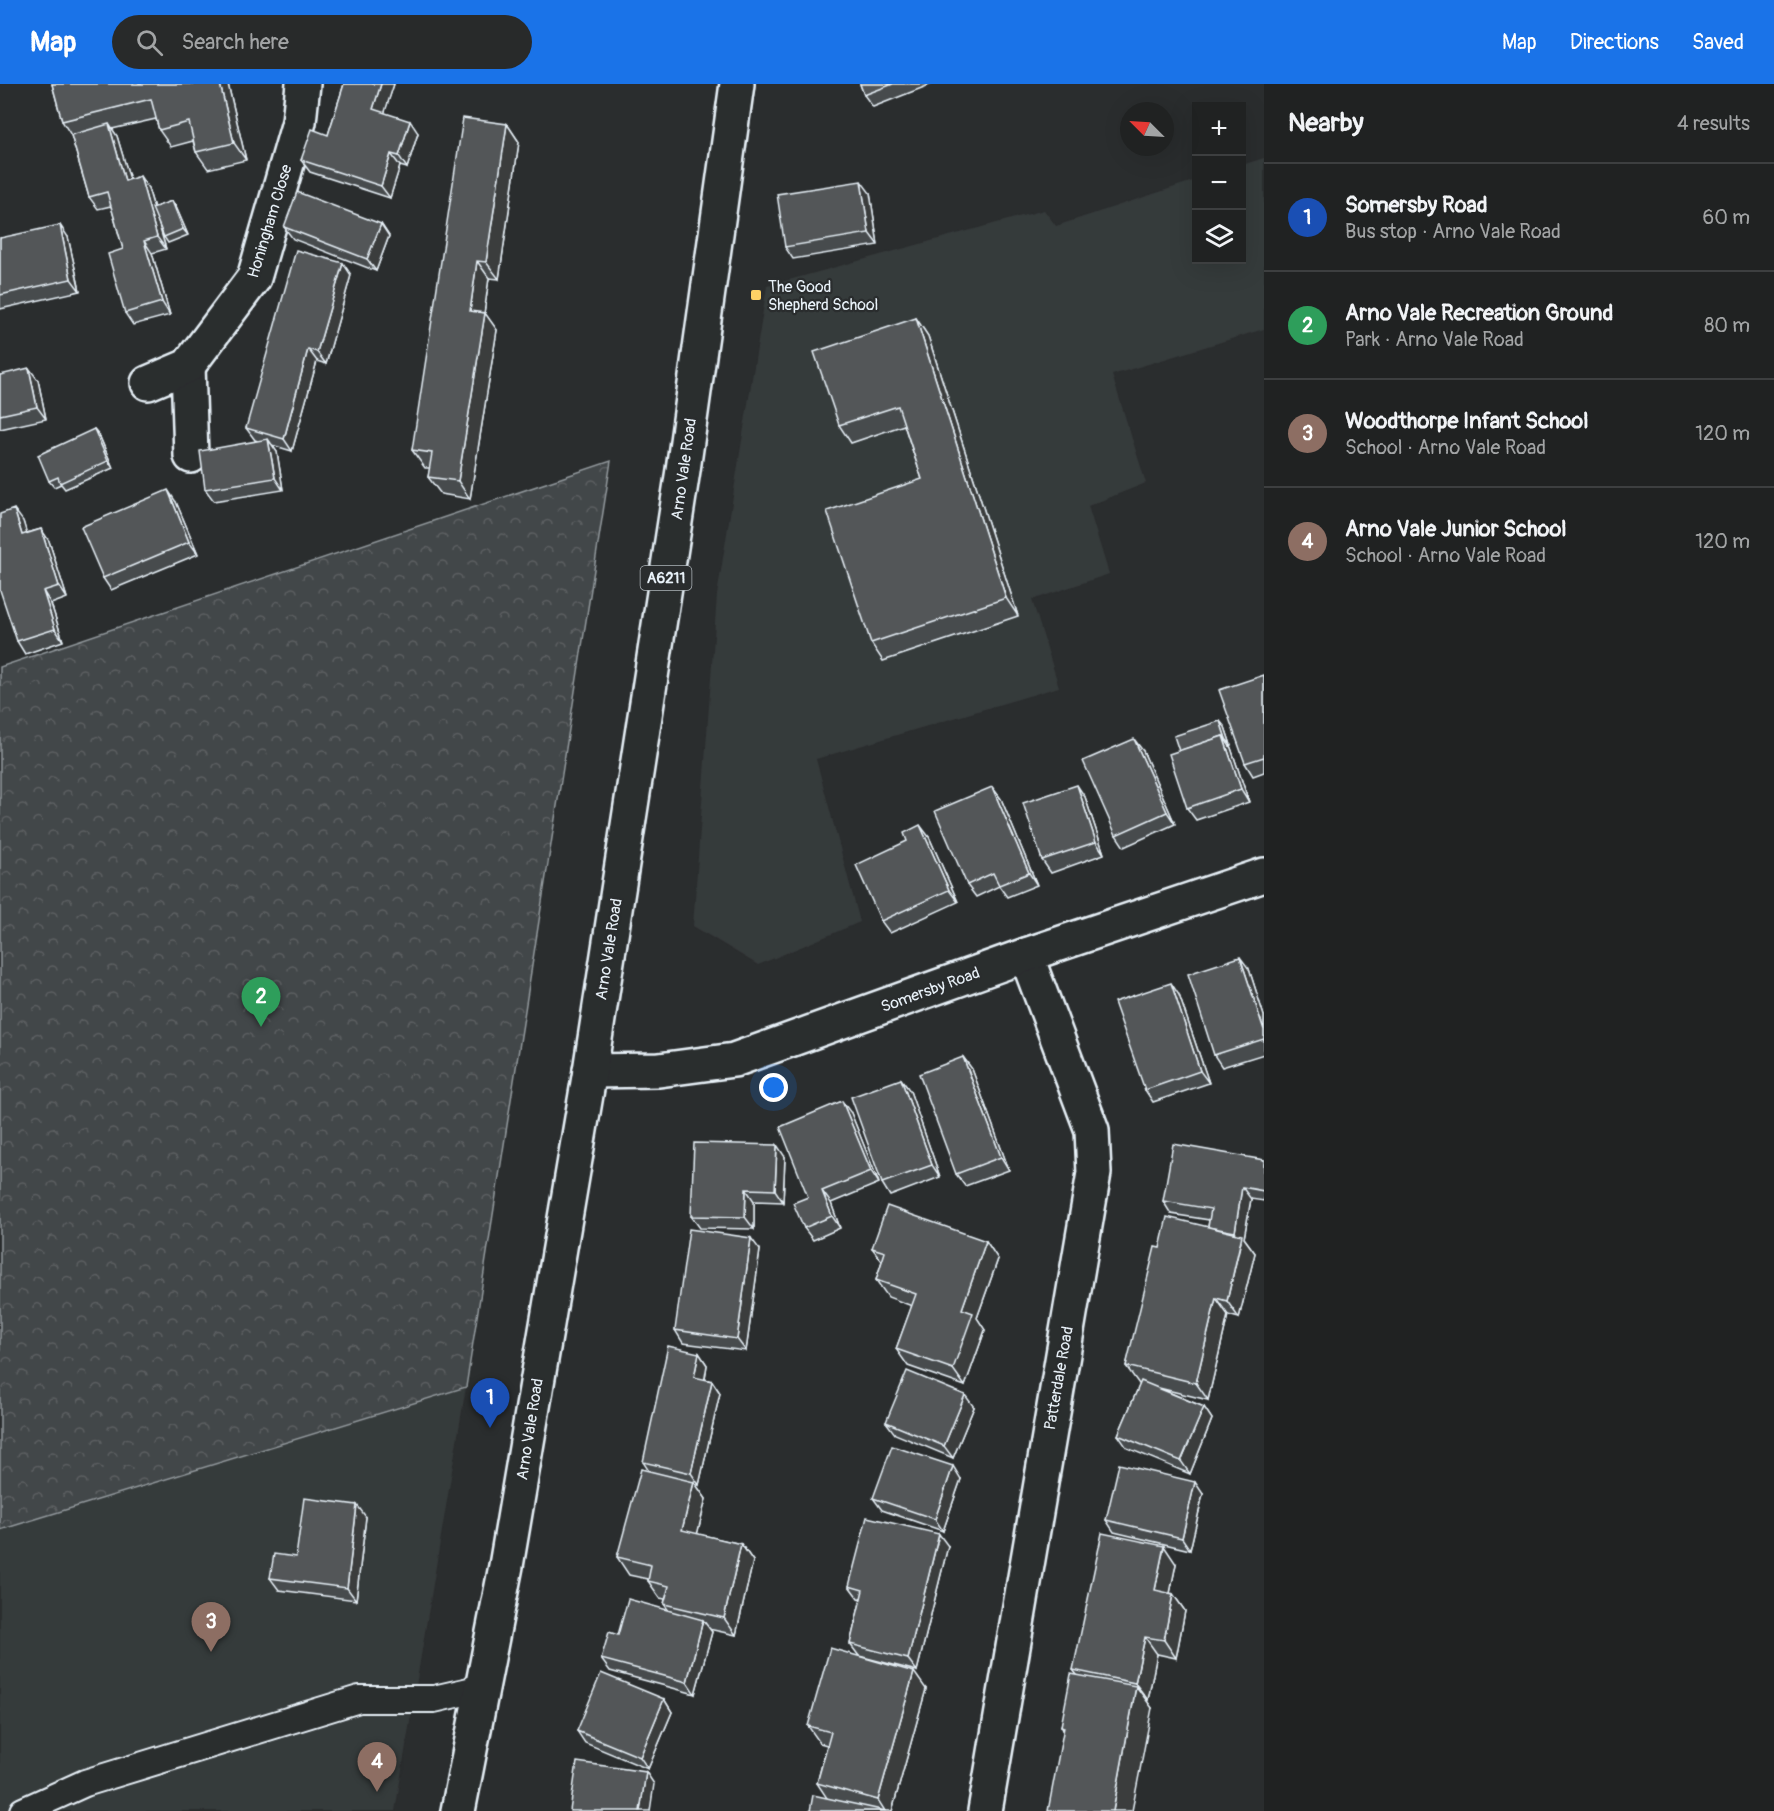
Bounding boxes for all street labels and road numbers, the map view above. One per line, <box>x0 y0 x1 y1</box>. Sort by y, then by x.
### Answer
street label: Honingham Close <box>243 162 297 280</box>
street label: Arno Vale Road <box>667 417 701 521</box>
road number: A6211 <box>640 566 692 590</box>
street label: Arno Vale Road <box>591 897 627 1002</box>
street label: Somersby Road <box>878 963 982 1017</box>
street label: Patterdale Road <box>1040 1325 1078 1432</box>
street label: Arno Vale Road <box>512 1377 548 1482</box>

